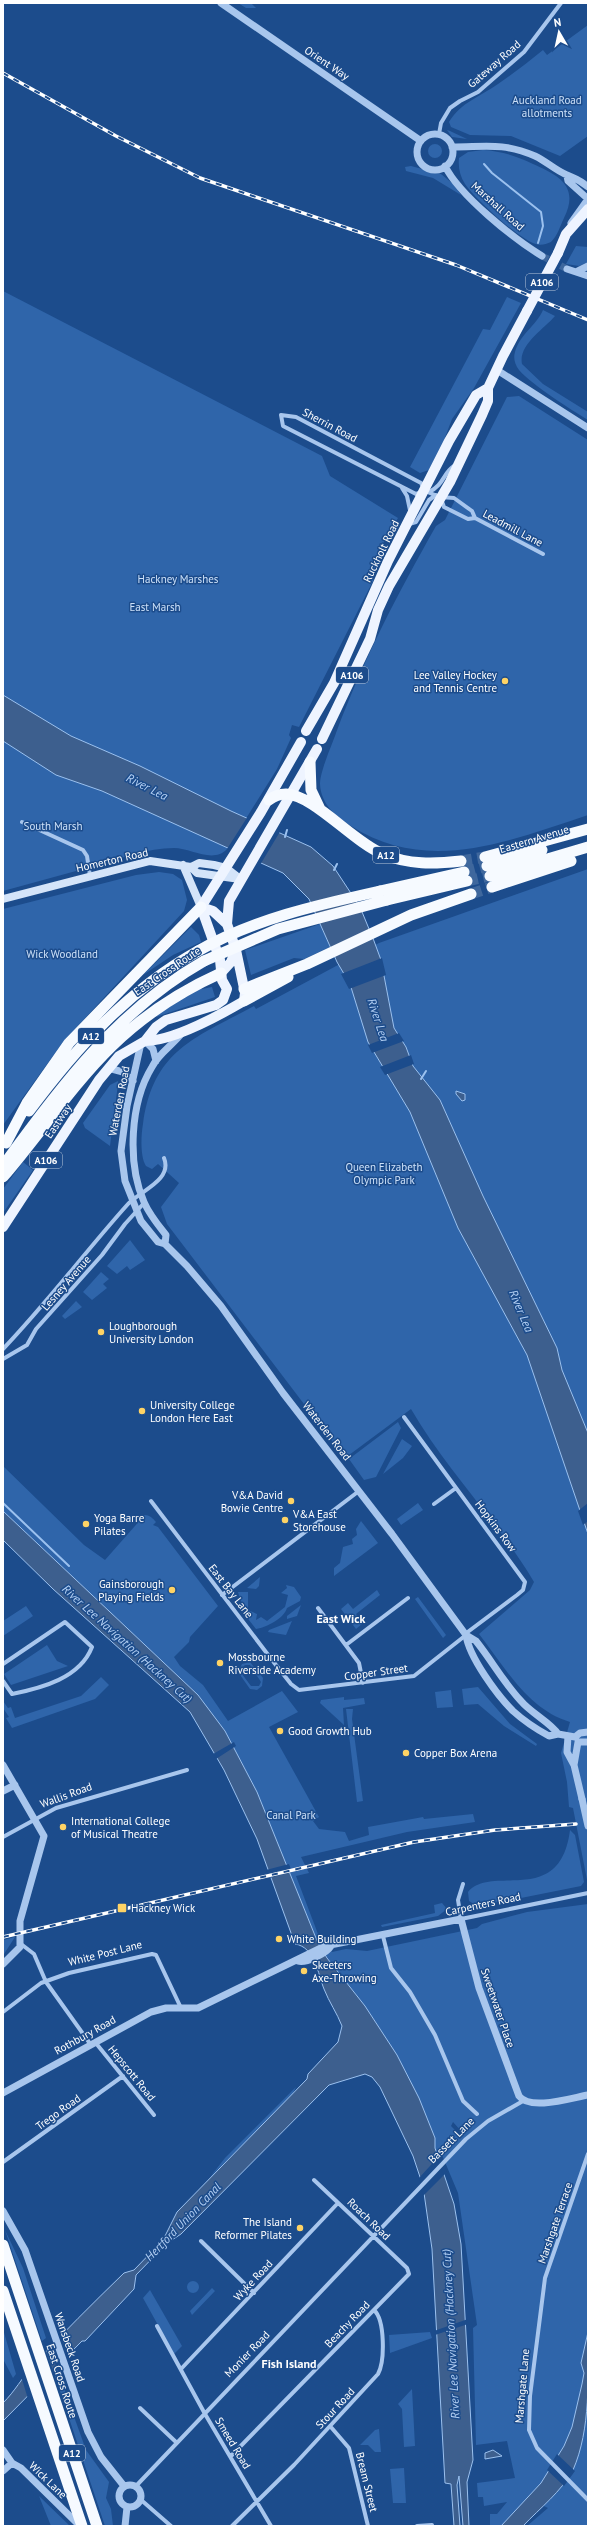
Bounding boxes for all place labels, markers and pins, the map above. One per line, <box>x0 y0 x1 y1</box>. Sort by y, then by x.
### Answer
place label: Lee Valley Hockey and Tennis Centre <box>414 668 498 695</box>
marker: Lee Valley Hockey and Tennis Centre <box>500 676 510 686</box>
place label: Loughborough University London <box>109 1319 193 1346</box>
marker: Loughborough University London <box>96 1327 106 1337</box>
place label: University College London Here East <box>150 1398 235 1425</box>
marker: University College London Here East <box>137 1406 147 1416</box>
place label: V&A David Bowie Centre <box>221 1488 283 1515</box>
marker: V&A David Bowie Centre <box>286 1496 296 1506</box>
place label: V&A East Storehouse <box>292 1507 346 1534</box>
place label: Yoga Barre Pilates <box>94 1511 145 1538</box>
marker: V&A East Storehouse <box>280 1515 290 1525</box>
marker: Yoga Barre Pilates <box>81 1519 91 1529</box>
place label: Gainsborough Playing Fields <box>98 1577 164 1604</box>
marker: Gainsborough Playing Fields <box>167 1585 177 1595</box>
place label: Mossbourne Riverside Academy <box>228 1650 317 1677</box>
marker: Mossbourne Riverside Academy <box>215 1658 225 1668</box>
place label: Good Growth Hub <box>288 1724 372 1738</box>
marker: Good Growth Hub <box>275 1726 285 1736</box>
place label: Copper Box Arena <box>414 1746 497 1760</box>
marker: Copper Box Arena <box>401 1748 411 1758</box>
place label: International College of Musical Theatre <box>71 1814 170 1841</box>
marker: International College of Musical Theatre <box>58 1822 68 1832</box>
place label: Hackney Wick <box>131 1901 196 1915</box>
marker: Hackney Wick <box>116 1902 128 1914</box>
place label: White Building <box>287 1932 357 1946</box>
marker: White Building <box>274 1934 284 1944</box>
place label: Skeeters Axe-Throwing <box>312 1958 377 1985</box>
marker: Skeeters Axe-Throwing <box>299 1966 309 1976</box>
place label: The Island Reformer Pilates <box>215 2215 292 2242</box>
marker: The Island Reformer Pilates <box>295 2223 305 2233</box>

